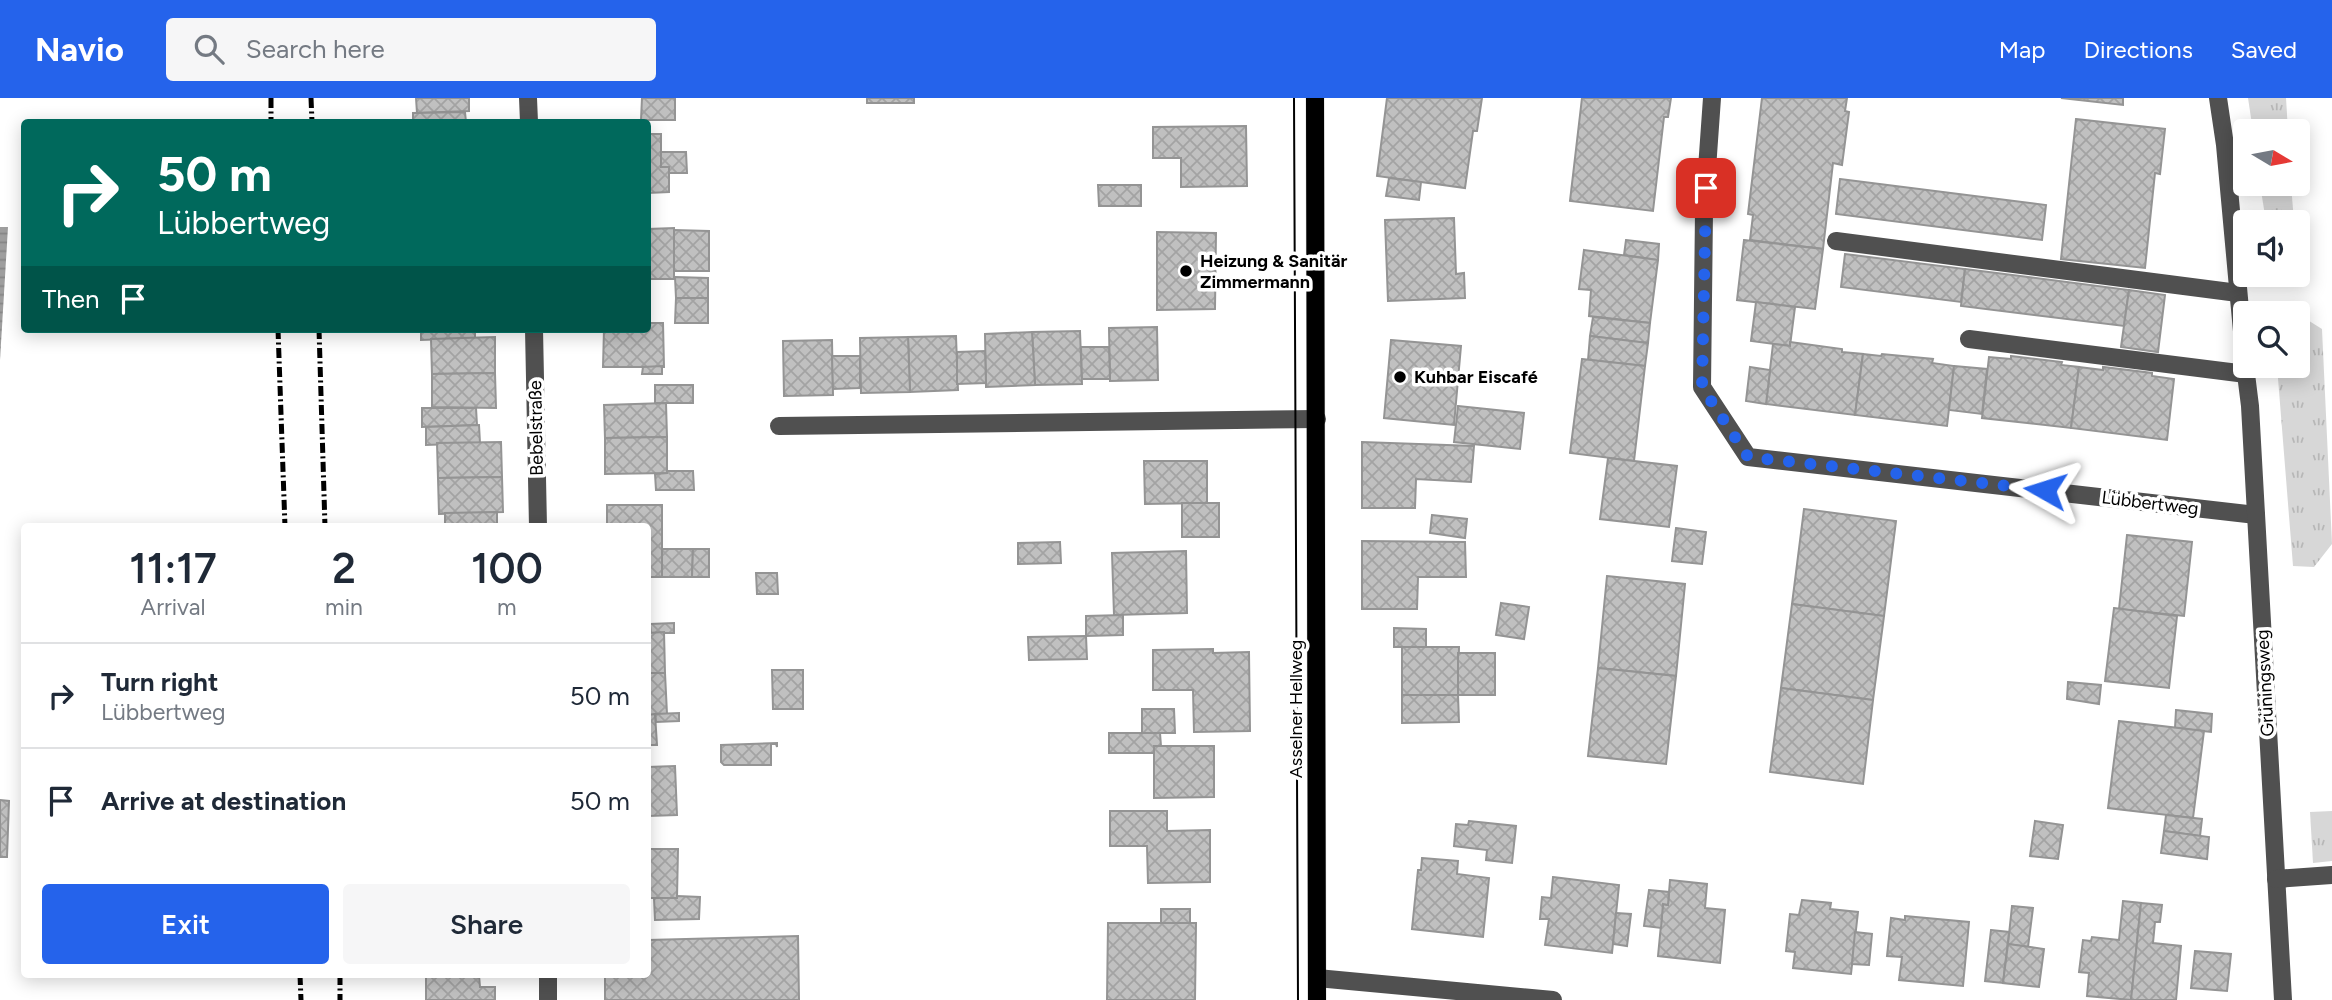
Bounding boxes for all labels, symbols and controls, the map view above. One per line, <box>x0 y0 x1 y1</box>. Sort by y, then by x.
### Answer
search box <box>166 18 656 81</box>
text: Navio <box>35 30 124 69</box>
icon: search <box>190 30 228 68</box>
text: Search here <box>246 33 385 65</box>
text: Map <box>1999 35 2045 64</box>
text: Directions <box>2083 35 2193 64</box>
text: Saved <box>2231 35 2297 64</box>
north arrow <box>2233 119 2310 196</box>
map controls <box>2233 119 2310 378</box>
text: 50 m <box>157 144 272 203</box>
icon: right <box>42 147 133 238</box>
pin <box>1676 158 1736 218</box>
icon: arrive <box>1687 169 1725 207</box>
text: Lübbertweg <box>157 204 330 242</box>
button: sound <box>2233 210 2310 287</box>
place label: Heizung & Sanitär Zimmermann <box>1200 250 1347 293</box>
marker: Heizung & Sanitär Zimmermann <box>1178 263 1194 279</box>
icon: arrive <box>114 280 152 318</box>
text: Then <box>42 283 100 315</box>
button: search <box>2233 301 2310 378</box>
place label: Kuhbar Eiscafé <box>1414 366 1538 388</box>
marker: Kuhbar Eiscafé <box>1392 369 1408 385</box>
street label: Bebelstraße <box>524 380 548 476</box>
position arrow <box>2008 453 2082 527</box>
street label: Lübbertweg <box>2100 486 2200 520</box>
text: 11:17 <box>129 543 217 594</box>
text: 2 <box>332 543 356 594</box>
text: 100 <box>471 543 543 594</box>
text: Arrival <box>141 593 206 621</box>
text: min <box>325 593 363 621</box>
text: m <box>497 593 517 621</box>
street label: Grüningsweg <box>2251 629 2279 737</box>
street label: Asselner Hellweg <box>1285 640 1307 778</box>
text: Turn right <box>101 666 218 698</box>
icon: right <box>42 677 80 715</box>
text: 50 m <box>570 680 630 712</box>
text: Lübbertweg <box>101 698 226 726</box>
icon: arrive <box>42 782 80 820</box>
text: Arrive at destination <box>101 785 346 817</box>
text: 50 m <box>570 785 630 817</box>
button: Exit <box>42 884 329 964</box>
button: Share <box>343 884 630 964</box>

